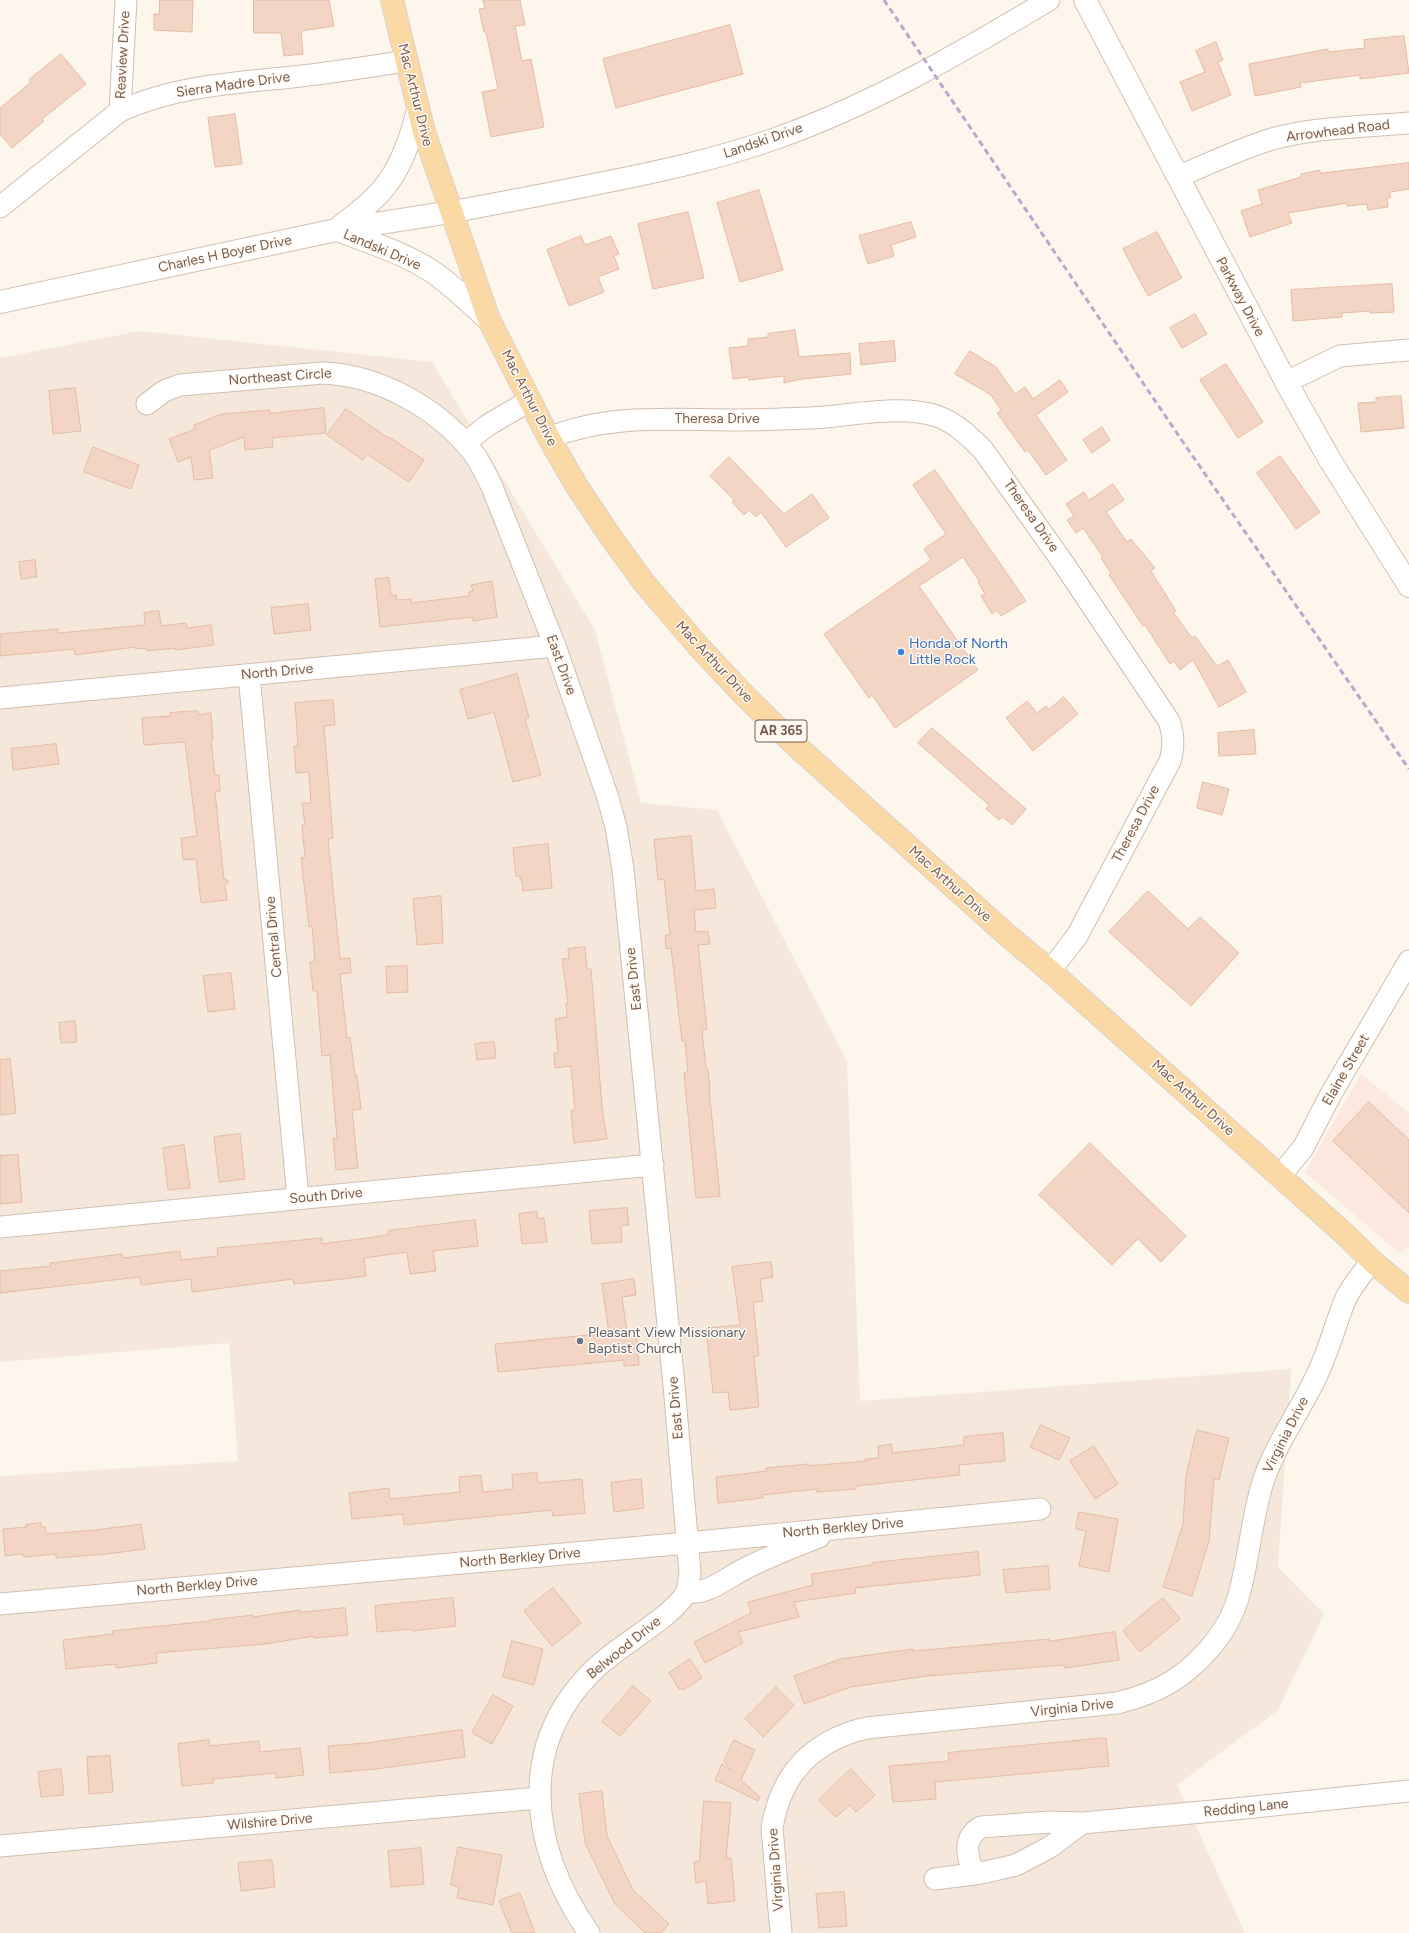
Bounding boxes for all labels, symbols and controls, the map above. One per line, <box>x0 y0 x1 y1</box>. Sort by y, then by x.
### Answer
street label: Reaview Drive <box>112 11 134 99</box>
street label: Mac Arthur Drive <box>394 42 436 148</box>
street label: Sierra Madre Drive <box>175 69 291 101</box>
street label: Arrowhead Road <box>1285 116 1391 146</box>
street label: Landski Drive <box>721 120 805 162</box>
street label: Landski Drive <box>341 226 423 274</box>
street label: Charles H Boyer Drive <box>157 232 293 276</box>
street label: Parkway Drive <box>1212 254 1268 340</box>
street label: Mac Arthur Drive <box>498 347 560 449</box>
street label: Northeast Circle <box>228 365 332 389</box>
street label: Theresa Drive <box>674 411 760 427</box>
street label: Theresa Drive <box>1000 476 1062 556</box>
street label: Mac Arthur Drive <box>672 618 756 706</box>
street label: East Drive <box>542 632 580 698</box>
place label: Honda of North Little Rock <box>909 636 1008 668</box>
marker: Honda of North Little Rock <box>896 647 906 657</box>
street label: North Drive <box>240 660 314 684</box>
road number: AR 365 <box>755 720 807 742</box>
street label: Theresa Drive <box>1109 783 1163 865</box>
street label: Mac Arthur Drive <box>905 842 995 926</box>
street label: Central Drive <box>262 896 286 978</box>
street label: East Drive <box>622 947 646 1011</box>
street label: Elaine Street <box>1319 1031 1373 1109</box>
street label: Mac Arthur Drive <box>1148 1056 1238 1140</box>
street label: South Drive <box>289 1184 363 1208</box>
place label: Pleasant View Missionary Baptist Church <box>588 1325 746 1358</box>
marker: Pleasant View Missionary Baptist Church <box>575 1336 585 1346</box>
street label: East Drive <box>665 1376 687 1440</box>
street label: Virginia Drive <box>1260 1394 1312 1476</box>
street label: North Berkley Drive <box>782 1514 904 1542</box>
street label: North Berkley Drive <box>459 1544 581 1572</box>
street label: North Berkley Drive <box>136 1572 258 1600</box>
street label: Belwood Drive <box>584 1613 664 1683</box>
street label: Virginia Drive <box>1030 1695 1114 1721</box>
street label: Redding Lane <box>1203 1795 1289 1821</box>
street label: Wilshire Drive <box>227 1810 313 1834</box>
street label: Virginia Drive <box>765 1828 787 1912</box>

